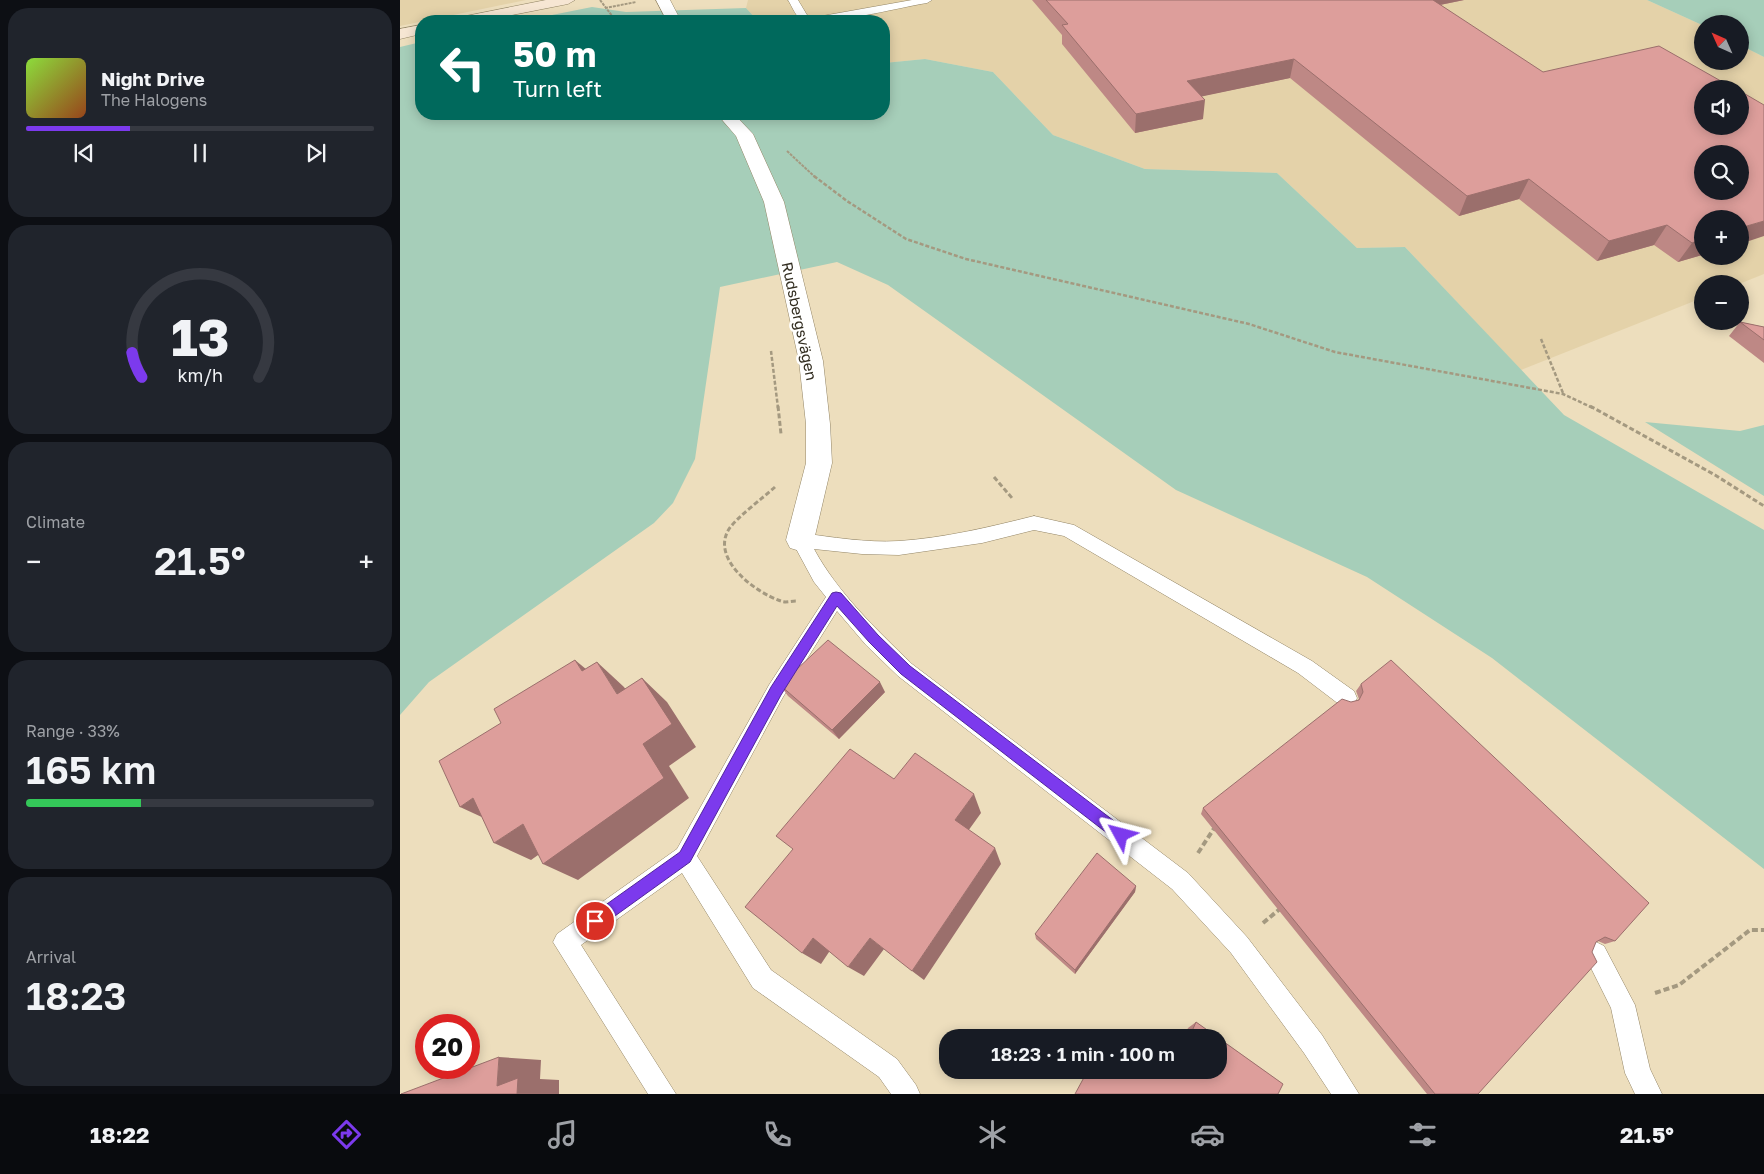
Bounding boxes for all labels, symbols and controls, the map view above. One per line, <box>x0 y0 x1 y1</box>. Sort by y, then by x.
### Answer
north arrow <box>1694 15 1749 70</box>
map controls <box>1694 15 1749 330</box>
text: 50 m <box>513 33 596 75</box>
icon: left <box>430 35 495 100</box>
text: Night Drive <box>101 67 205 90</box>
text: Turn left <box>513 75 602 102</box>
button: sound <box>1694 80 1749 135</box>
text: The Halogens <box>101 90 207 110</box>
icon: previous <box>70 139 98 167</box>
icon: pause <box>186 139 214 167</box>
icon: next <box>302 139 330 167</box>
button: search <box>1694 145 1749 200</box>
button: + <box>1694 210 1749 265</box>
street label: Rudsbergsvägen <box>779 260 821 382</box>
button: − <box>1694 275 1749 330</box>
text: 13 <box>171 305 229 367</box>
text: km/h <box>177 364 223 386</box>
text: Climate <box>26 512 85 532</box>
text: 21.5° <box>154 538 246 583</box>
text: − <box>26 545 41 578</box>
text: + <box>359 545 374 578</box>
text: Range · 33% <box>26 721 120 741</box>
text: 165 km <box>26 747 156 792</box>
position arrow <box>1094 808 1146 860</box>
pin <box>574 900 616 942</box>
icon: arrive <box>581 907 609 935</box>
text: Arrival <box>26 947 76 967</box>
text: 18:23 <box>26 973 127 1018</box>
speed limit sign: 20 <box>415 1014 480 1079</box>
text: 18:23 · 1 min · 100 m <box>991 1042 1175 1065</box>
icon: directions <box>329 1117 364 1152</box>
icon: music <box>545 1117 580 1152</box>
icon: phone <box>760 1117 795 1152</box>
icon: climate <box>975 1117 1010 1152</box>
icon: car <box>1190 1117 1225 1152</box>
icon: filters <box>1405 1117 1440 1152</box>
text: 18:22 <box>90 1121 149 1148</box>
text: 21.5° <box>1620 1121 1674 1148</box>

